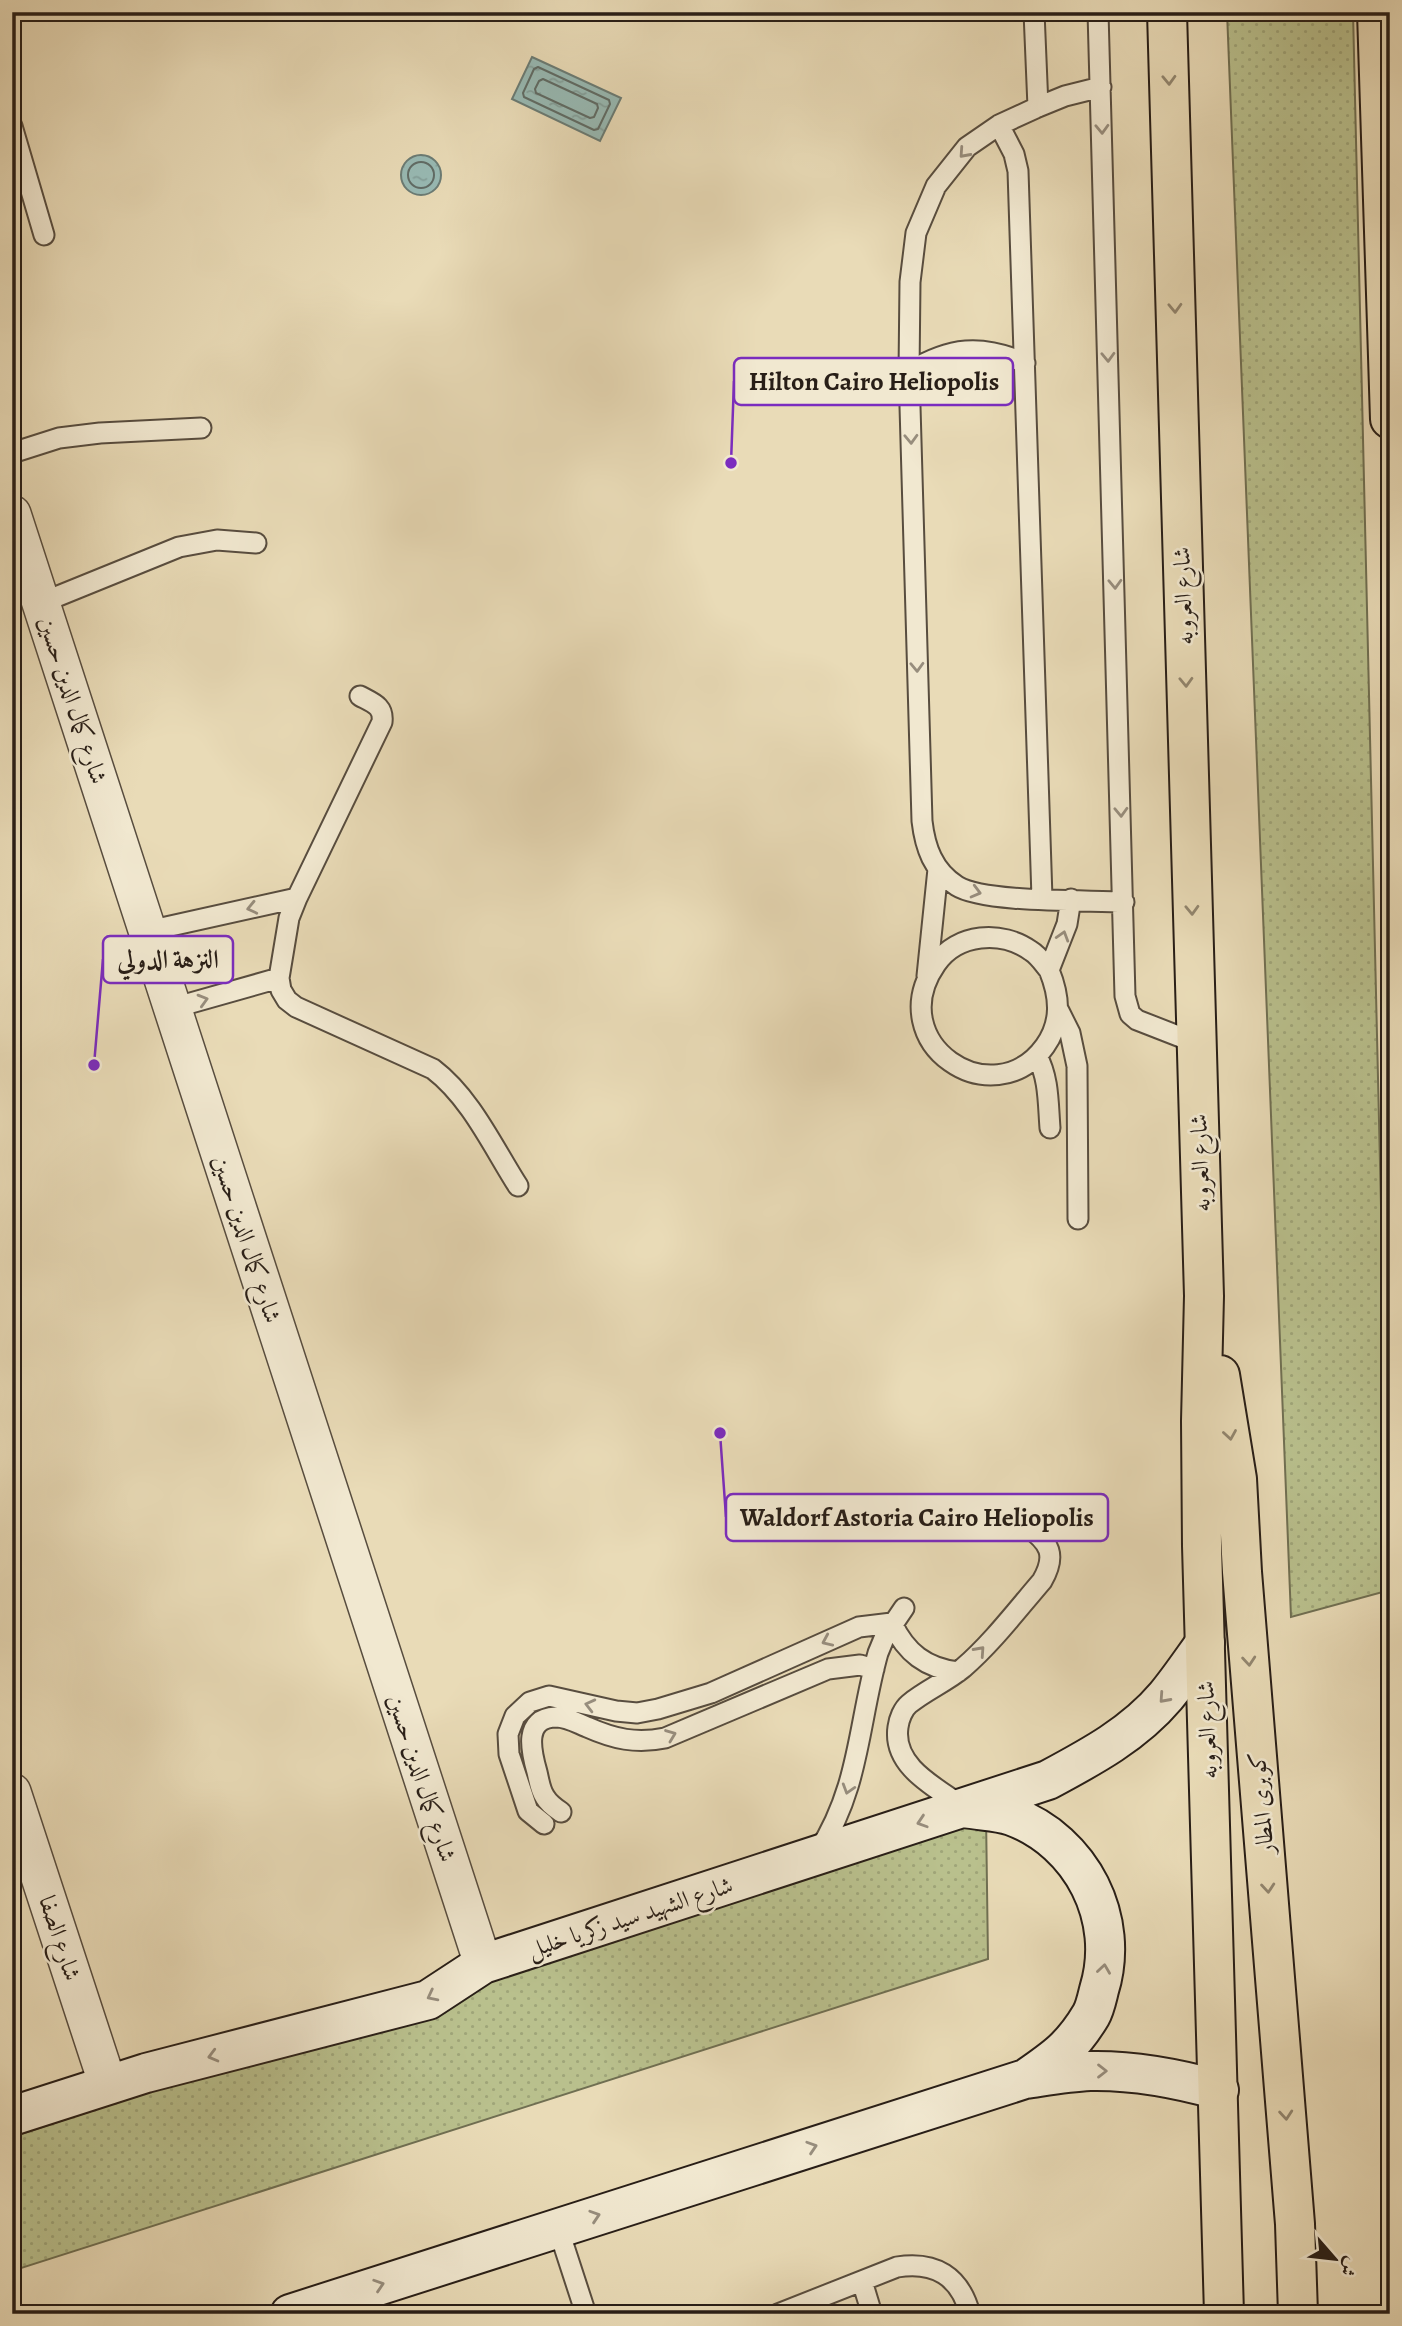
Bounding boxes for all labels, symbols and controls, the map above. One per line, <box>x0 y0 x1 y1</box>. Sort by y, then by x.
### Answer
one-way arrow <box>1161 75 1176 86</box>
one-way arrow <box>1094 124 1109 135</box>
one-way arrow <box>960 145 972 158</box>
one-way arrow <box>1167 303 1183 314</box>
one-way arrow <box>1101 352 1116 363</box>
callout: Hilton Cairo Heliopolis <box>734 358 1013 405</box>
text: Hilton Cairo Heliopolis <box>749 364 999 399</box>
one-way arrow <box>904 434 919 445</box>
street label: شارع العروبه <box>1165 546 1205 646</box>
one-way arrow <box>1107 579 1122 590</box>
street label: شارع كمال الدين حسين <box>27 612 115 789</box>
one-way arrow <box>910 661 925 672</box>
one-way arrow <box>1178 677 1193 688</box>
one-way arrow <box>1114 806 1129 817</box>
one-way arrow <box>970 884 982 898</box>
one-way arrow <box>246 900 258 914</box>
one-way arrow <box>1184 905 1200 915</box>
one-way arrow <box>1055 930 1069 943</box>
callout: النزهة الدولي <box>103 936 233 983</box>
text: النزهة الدولي <box>116 942 219 981</box>
one-way arrow <box>197 994 209 1008</box>
street label: شارع العروبه <box>1182 1113 1222 1213</box>
street label: شارع كمال الدين حسين <box>201 1151 289 1328</box>
one-way arrow <box>1222 1429 1237 1441</box>
callout: Waldorf Astoria Cairo Heliopolis <box>726 1494 1108 1541</box>
text: Waldorf Astoria Cairo Heliopolis <box>739 1500 1094 1535</box>
one-way arrow <box>822 1633 835 1647</box>
one-way arrow <box>972 1646 984 1659</box>
one-way arrow <box>1241 1656 1256 1667</box>
street label: شارع العروبه <box>1189 1680 1229 1780</box>
one-way arrow <box>1159 1689 1172 1702</box>
street label: شارع كمال الدين حسين <box>376 1690 464 1867</box>
one-way arrow <box>584 1699 596 1713</box>
one-way arrow <box>664 1729 676 1743</box>
street label: كوبرى المطار <box>1241 1750 1282 1857</box>
one-way arrow <box>842 1783 857 1795</box>
one-way arrow <box>916 1814 928 1828</box>
street label: شارع الشهيد سيد زكريا خليل <box>523 1869 738 1969</box>
one-way arrow <box>1260 1883 1275 1894</box>
street label: شارع الصفا <box>27 1891 89 1986</box>
one-way arrow <box>1096 1963 1111 1975</box>
one-way arrow <box>426 1987 439 2001</box>
one-way arrow <box>207 2048 219 2062</box>
one-way arrow <box>1097 2064 1108 2079</box>
one-way arrow <box>1278 2110 1293 2121</box>
one-way arrow <box>805 2141 818 2155</box>
one-way arrow <box>589 2210 601 2224</box>
north arrow <box>1300 2224 1370 2294</box>
text: ش <box>1333 2252 1365 2281</box>
one-way arrow <box>372 2279 384 2294</box>

